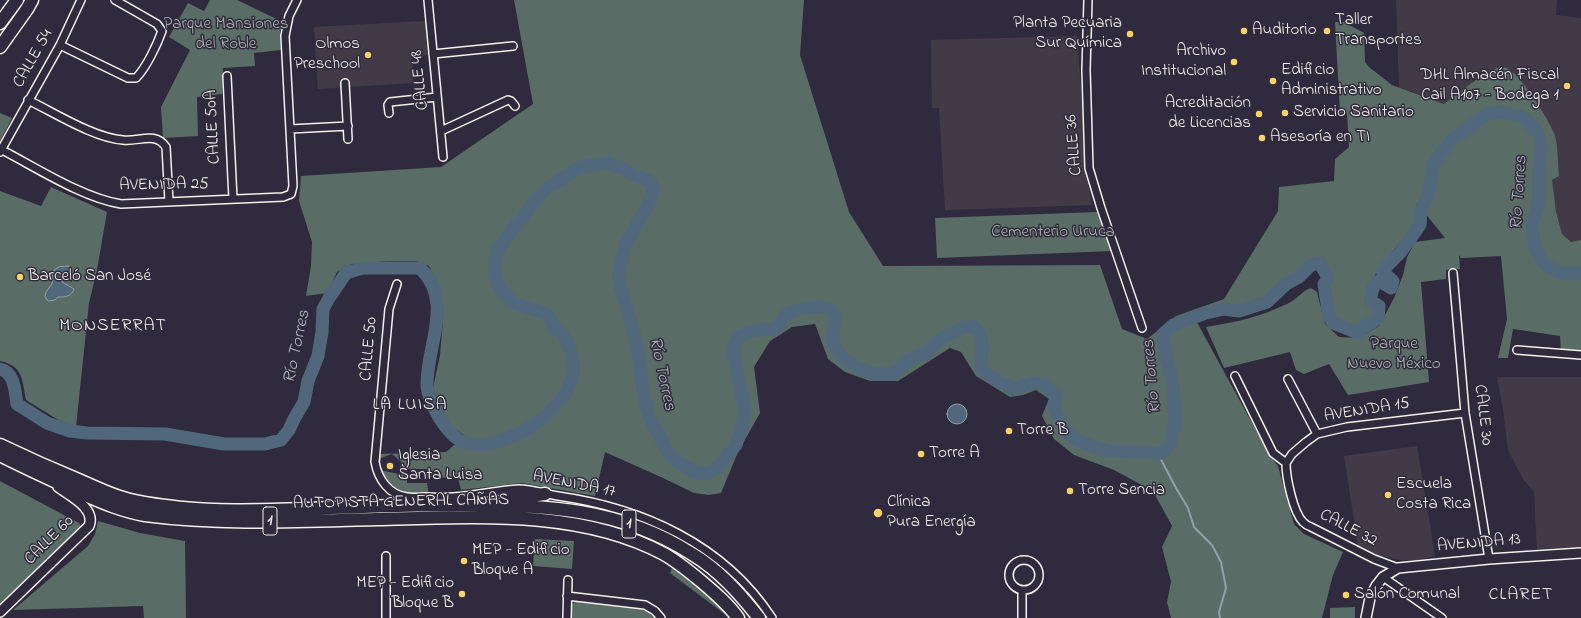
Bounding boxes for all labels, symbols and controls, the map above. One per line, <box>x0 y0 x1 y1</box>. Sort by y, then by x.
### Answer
place label: Taller Transportes <box>1335 11 1422 51</box>
place label: Planta Pecuaria Sur Química <box>1013 14 1122 54</box>
park label: Parque Mansiones del Roble <box>164 15 288 55</box>
place label: Auditorio <box>1252 21 1316 41</box>
street label: CALLE 54 <box>10 26 58 92</box>
marker: Auditorio <box>1239 26 1249 36</box>
marker: Taller Transportes <box>1322 26 1332 36</box>
marker: Planta Pecuaria Sur Química <box>1125 29 1135 39</box>
place label: Olmos Preschool <box>294 35 360 75</box>
place label: Archivo Institucional <box>1141 42 1226 82</box>
street label: CALLE 48 <box>408 49 434 111</box>
marker: Olmos Preschool <box>363 50 373 60</box>
marker: Archivo Institucional <box>1229 57 1239 67</box>
place label: Edificio Administrativo <box>1281 61 1382 101</box>
place label: DHL Almacén Fiscal Cail A107 - Bodega 1 <box>1420 66 1559 106</box>
marker: Edificio Administrativo <box>1268 76 1278 86</box>
marker: DHL Almacén Fiscal Cail A107 - Bodega 1 <box>1562 81 1572 91</box>
street label: CALLE 50A <box>202 89 226 165</box>
place label: Acreditación de Licencias <box>1165 94 1251 134</box>
place label: Servicio Sanitario <box>1293 103 1414 123</box>
marker: Servicio Sanitario <box>1280 108 1290 118</box>
marker: Acreditación de Licencias <box>1254 109 1264 119</box>
street label: CALLE 36 <box>1062 114 1088 176</box>
place label: Asesoría en TI <box>1270 128 1370 148</box>
marker: Asesoría en TI <box>1257 133 1267 143</box>
water label: Río Torres <box>1507 155 1533 231</box>
street label: AVENIDA 25 <box>119 175 209 197</box>
park label: Cementerio Uruca <box>991 223 1115 243</box>
place label: Barceló San José <box>28 267 151 287</box>
marker: Barceló San José <box>15 272 25 282</box>
water label: Río Torres <box>280 308 316 386</box>
district label: MONSERRAT <box>59 316 167 338</box>
street label: CALLE 50 <box>357 316 383 382</box>
water label: Río Torres <box>643 335 679 413</box>
park label: Parque Nuevo México <box>1347 335 1441 375</box>
water label: Río Torres <box>1139 339 1167 415</box>
street label: CALLE 30 <box>1468 383 1496 447</box>
street label: AVENIDA 15 <box>1323 394 1411 428</box>
district label: LA LUISA <box>372 395 448 417</box>
place label: Torre B <box>1017 421 1069 441</box>
marker: Torre B <box>1004 426 1014 436</box>
place label: Torre A <box>929 444 980 464</box>
place label: Iglesia Santa Luisa <box>398 446 482 486</box>
marker: Torre A <box>916 449 926 459</box>
marker: Iglesia Santa Luisa <box>385 461 395 471</box>
street label: AVENIDA 17 <box>531 467 617 503</box>
place label: Escuela Costa Rica <box>1396 475 1471 515</box>
place label: Torre Sencia <box>1078 481 1165 501</box>
marker: Torre Sencia <box>1065 486 1075 496</box>
marker: Escuela Costa Rica <box>1383 490 1393 500</box>
street label: AUTOPISTA GENERAL CAÑAS <box>293 491 509 515</box>
place label: Clínica Pura Energía <box>887 493 976 533</box>
street label: CALLE 32 <box>1316 506 1380 552</box>
road number: 1 <box>263 507 277 535</box>
marker: Clínica Pura Energía <box>872 507 884 519</box>
road number: 1 <box>622 510 636 538</box>
street label: CALLE 60 <box>21 512 79 570</box>
street label: AVENIDA 13 <box>1436 530 1522 558</box>
place label: MEP - Edificio Bloque A <box>472 541 570 581</box>
marker: MEP - Edificio Bloque A <box>459 556 469 566</box>
place label: MEP - Edificio Bloque B <box>356 574 454 614</box>
place label: Salón Comunal <box>1354 585 1460 605</box>
district label: CLARET <box>1489 585 1553 607</box>
marker: MEP - Edificio Bloque B <box>457 589 467 599</box>
marker: Salón Comunal <box>1341 590 1351 600</box>

